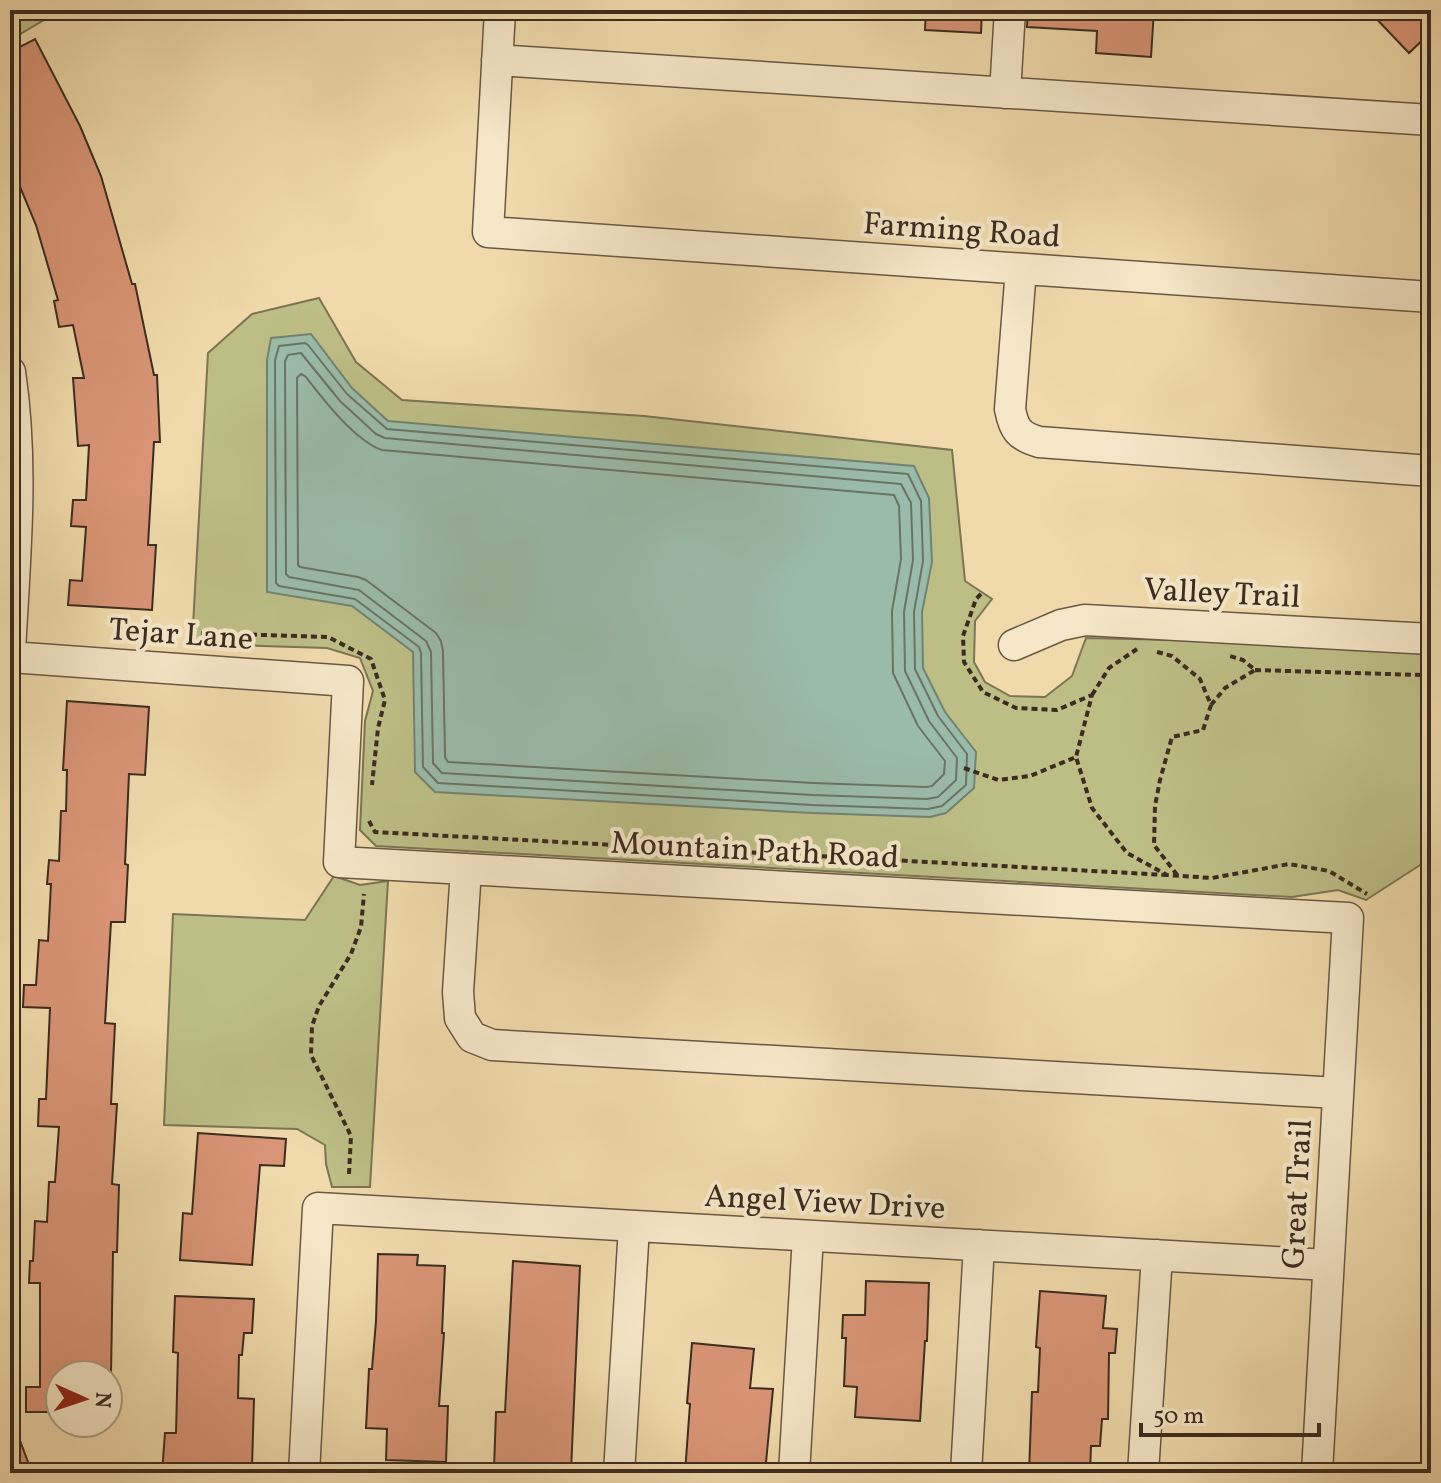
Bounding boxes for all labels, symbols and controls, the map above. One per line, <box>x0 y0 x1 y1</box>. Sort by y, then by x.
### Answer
street label: Farming Road <box>862 203 1062 261</box>
street label: Valley Trail <box>1142 569 1301 621</box>
street label: Tejar Lane <box>107 609 254 663</box>
street label: Mountain Path Road <box>610 822 900 882</box>
street label: Great Trail <box>1273 1118 1325 1270</box>
street label: Angel View Drive <box>703 1176 947 1232</box>
north arrow <box>44 1359 124 1439</box>
scale bar <box>1141 1387 1319 1437</box>
text: N <box>86 1391 117 1409</box>
text: 50 m <box>1153 1400 1205 1434</box>

